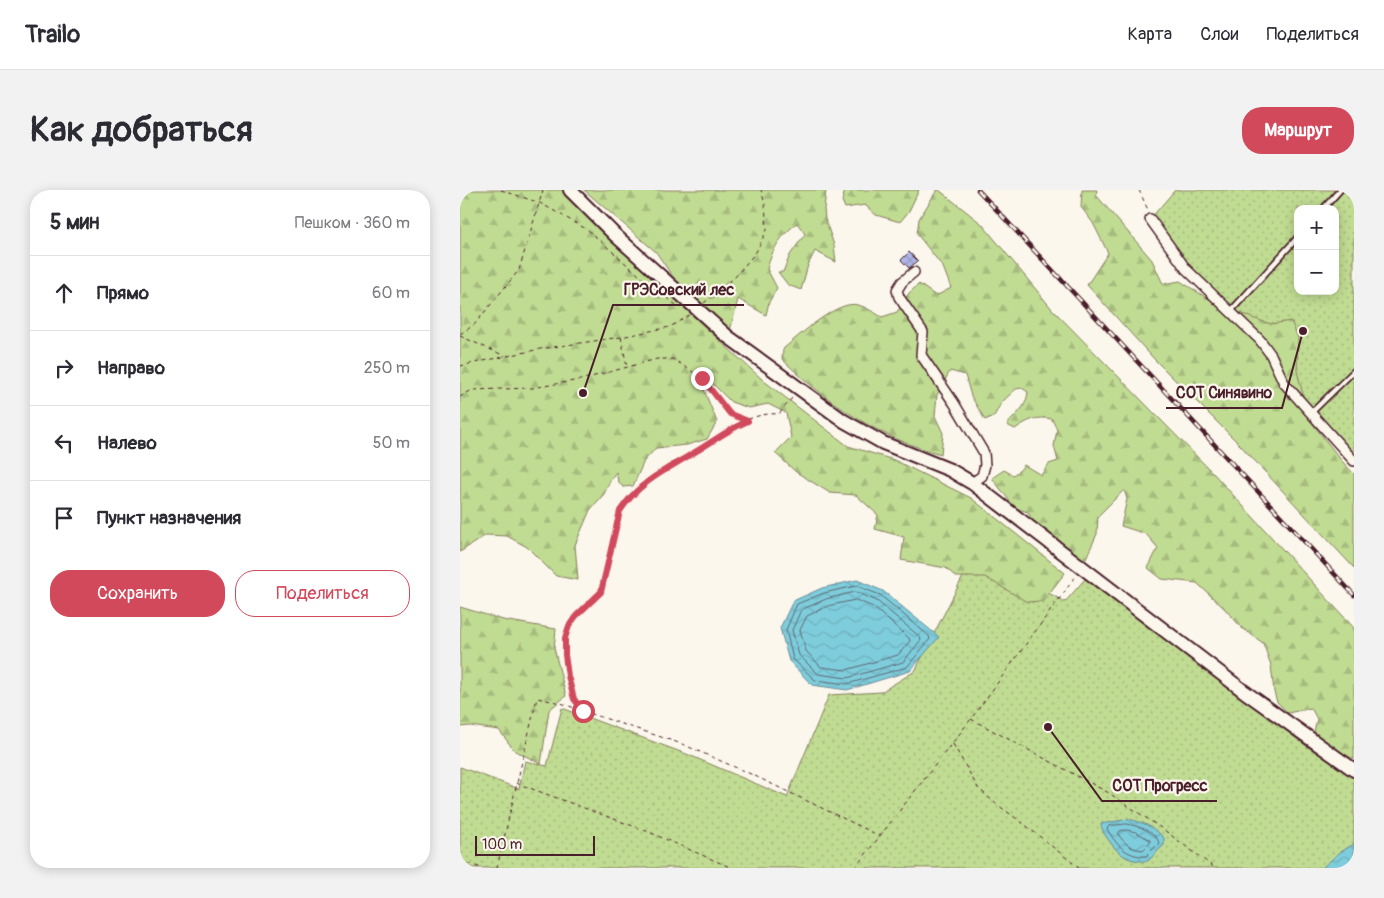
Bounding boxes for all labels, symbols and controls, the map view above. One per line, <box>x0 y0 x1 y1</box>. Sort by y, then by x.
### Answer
text: Trailo <box>25 20 80 49</box>
text: Карта <box>1128 23 1172 46</box>
text: Слои <box>1200 23 1238 46</box>
text: Поделиться <box>1266 23 1359 46</box>
button: Маршрут <box>1242 107 1354 154</box>
text: Как добраться <box>30 108 253 152</box>
map controls <box>1294 205 1339 295</box>
button: + <box>1294 205 1339 250</box>
text: 5 мин <box>50 209 100 236</box>
text: Пешком · 360 m <box>295 213 410 233</box>
button: − <box>1294 250 1339 295</box>
callout: ГРЭСовский лес <box>613 274 744 305</box>
icon: ahead <box>50 279 78 307</box>
text: ГРЭСовский лес <box>624 280 734 300</box>
text: Прямо <box>97 281 149 305</box>
text: 60 m <box>372 283 410 303</box>
icon: right <box>50 354 78 382</box>
text: Направо <box>97 356 165 380</box>
text: 250 m <box>364 358 410 378</box>
route end <box>691 367 714 390</box>
callout: СОТ Синявино <box>1166 377 1282 408</box>
text: СОТ Синявино <box>1176 383 1273 403</box>
icon: left <box>50 429 78 457</box>
text: Налево <box>97 431 157 455</box>
text: 50 m <box>373 433 410 453</box>
icon: arrive <box>50 504 78 532</box>
text: Пункт назначения <box>97 506 241 530</box>
button: Сохранить <box>50 570 225 617</box>
button: Поделиться <box>235 570 410 617</box>
route start <box>572 700 595 723</box>
callout: СОТ Прогресс <box>1102 770 1217 801</box>
text: СОТ Прогресс <box>1112 776 1208 796</box>
scale bar <box>475 833 595 856</box>
text: 100 m <box>482 836 522 853</box>

